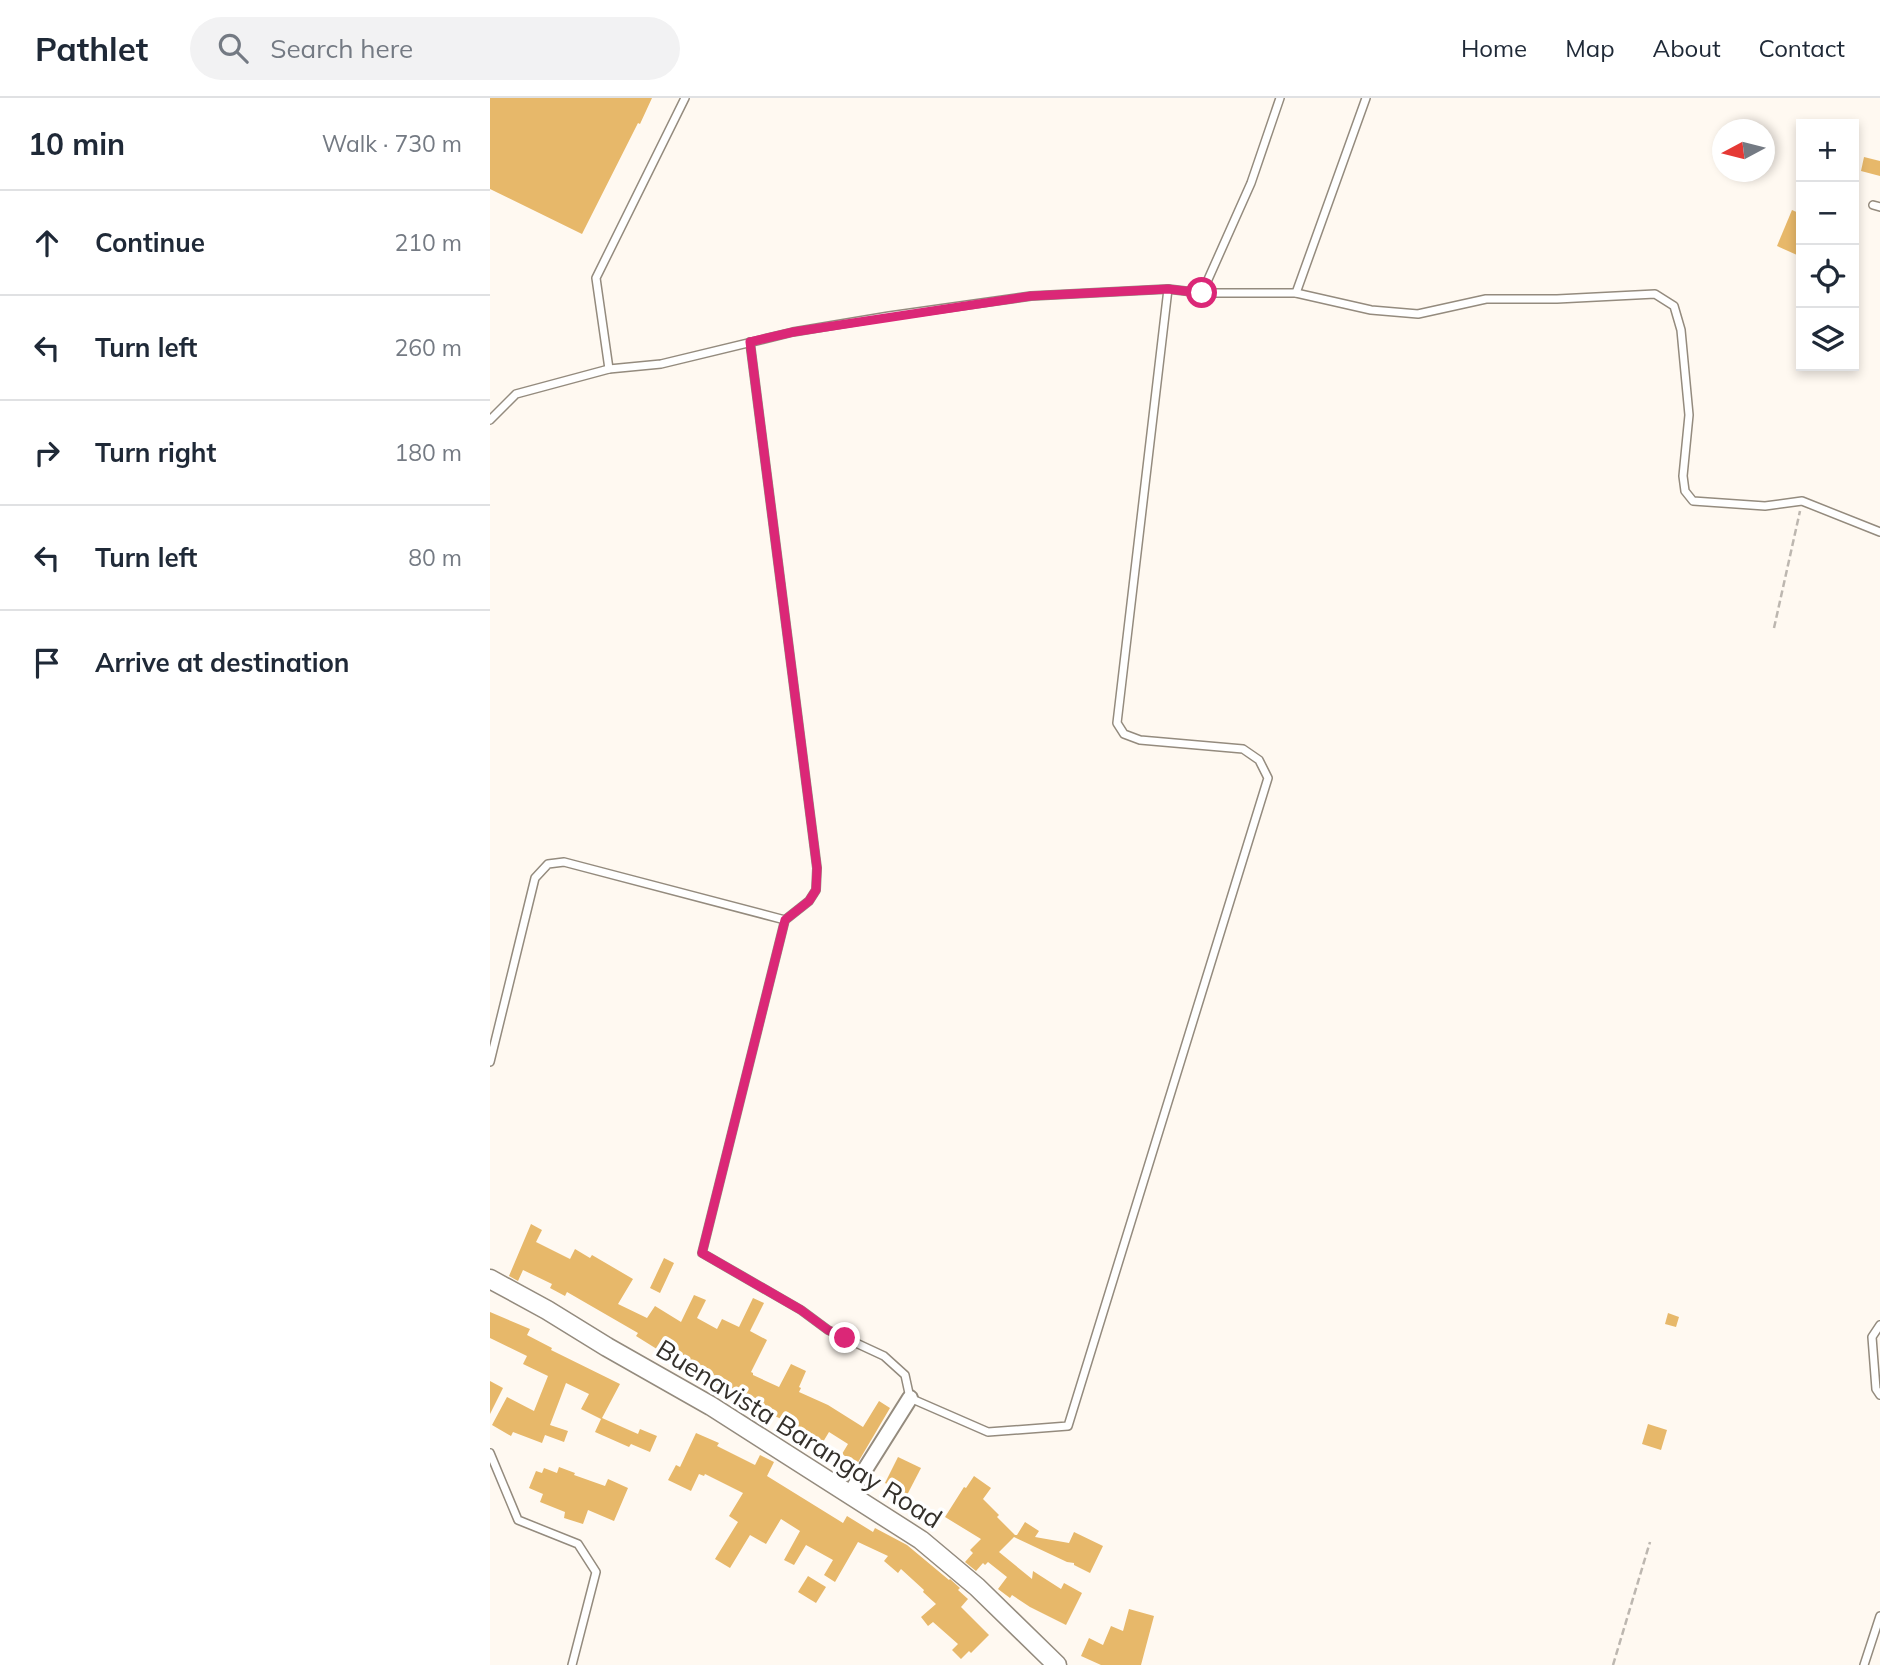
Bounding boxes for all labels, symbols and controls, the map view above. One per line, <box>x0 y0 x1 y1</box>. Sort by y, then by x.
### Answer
search box <box>190 17 680 80</box>
text: Pathlet <box>35 28 148 69</box>
icon: search <box>214 29 252 67</box>
text: Search here <box>270 32 413 65</box>
text: Home <box>1461 33 1527 63</box>
text: Map <box>1565 33 1615 63</box>
text: About <box>1653 33 1721 63</box>
text: Contact <box>1759 33 1845 63</box>
north arrow <box>1712 119 1775 182</box>
map controls <box>1796 119 1859 371</box>
button: + <box>1796 119 1859 182</box>
text: 10 min <box>28 125 125 163</box>
text: Walk · 730 m <box>322 129 462 158</box>
button: − <box>1796 182 1859 245</box>
icon: ahead <box>28 224 66 262</box>
text: Continue <box>95 226 205 259</box>
text: 210 m <box>394 228 462 257</box>
button: locate <box>1796 245 1859 308</box>
route start <box>1186 277 1217 308</box>
button: layers <box>1796 308 1859 371</box>
icon: left <box>28 329 66 367</box>
text: Turn left <box>95 331 197 364</box>
text: 260 m <box>394 333 462 362</box>
icon: right <box>28 434 66 472</box>
text: Turn right <box>95 436 216 469</box>
text: 180 m <box>394 438 462 467</box>
icon: left <box>28 539 66 577</box>
text: Turn left <box>95 541 197 574</box>
text: 80 m <box>408 543 462 572</box>
icon: arrive <box>28 644 66 682</box>
text: Arrive at destination <box>95 646 350 679</box>
route end <box>829 1322 860 1353</box>
street label: Buenavista Barangay Road <box>650 1332 948 1535</box>

